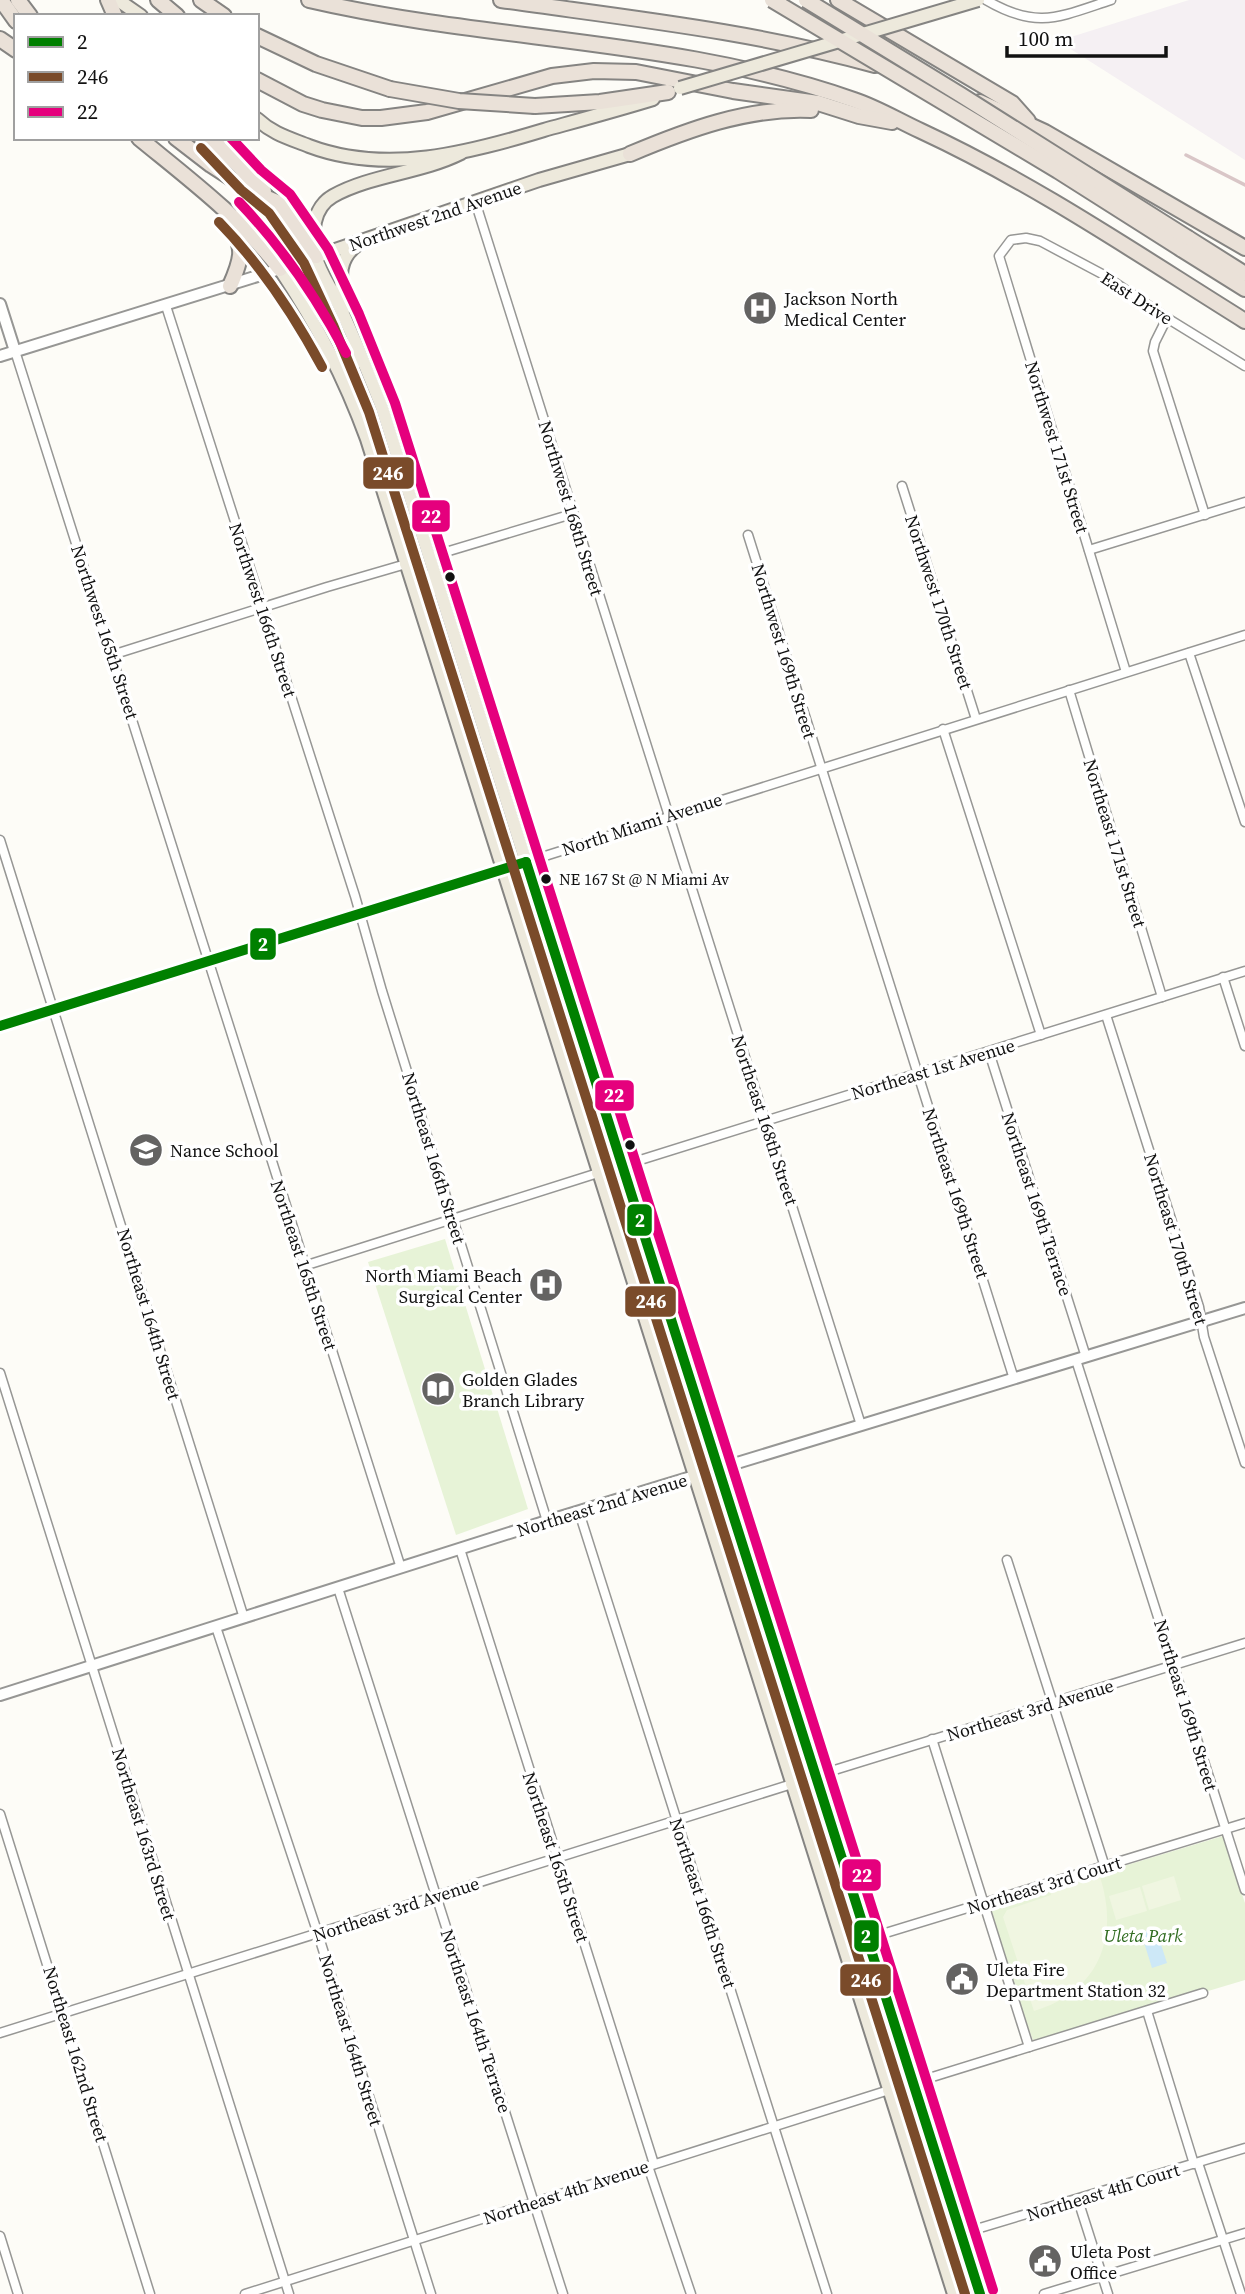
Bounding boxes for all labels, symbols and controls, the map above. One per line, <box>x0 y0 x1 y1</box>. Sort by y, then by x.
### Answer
legend <box>14 14 259 140</box>
scale bar <box>1007 14 1166 58</box>
text: 100 m <box>1018 24 1073 53</box>
text: 2 <box>77 27 88 56</box>
text: 246 <box>77 62 109 91</box>
text: 22 <box>77 97 98 126</box>
street label: Northwest 2nd Avenue <box>345 175 525 257</box>
street label: East Drive <box>1096 265 1178 331</box>
place label: Jackson North Medical Center <box>783 286 907 332</box>
hospital icon: Jackson North Medical Center <box>741 289 779 327</box>
street label: Northwest 171st Street <box>1019 358 1095 536</box>
street label: Northwest 168th Street <box>532 417 610 599</box>
line badge: 246 <box>362 456 415 490</box>
text: 246 <box>373 460 403 486</box>
line badge: 22 <box>411 499 451 533</box>
text: 22 <box>421 503 441 529</box>
street label: Northwest 170th Street <box>899 512 979 692</box>
street label: Northwest 166th Street <box>223 520 303 700</box>
street label: Northwest 165th Street <box>65 542 145 722</box>
street label: Northwest 169th Street <box>745 560 823 742</box>
unlabelled marker <box>443 570 457 584</box>
street label: Northeast 171st Street <box>1077 756 1153 930</box>
street label: North Miami Avenue <box>559 786 725 862</box>
place label: NE 167 St @ N Miami Av <box>559 868 729 890</box>
marker: NE 167 St @ N Miami Av <box>539 872 553 886</box>
line badge: 2 <box>249 927 277 961</box>
text: 2 <box>258 931 268 957</box>
street label: Northeast 168th Street <box>726 1032 804 1209</box>
street label: Northeast 1st Avenue <box>848 1032 1018 1106</box>
street label: Northeast 166th Street <box>396 1069 472 1247</box>
line badge: 22 <box>594 1079 635 1112</box>
text: 22 <box>604 1082 624 1108</box>
street label: Northeast 169th Street <box>917 1105 995 1282</box>
street label: Northeast 169th Terrace <box>995 1109 1079 1299</box>
school or university icon: Nance School <box>127 1131 165 1169</box>
place label: Nance School <box>170 1138 279 1163</box>
unlabelled marker <box>623 1138 637 1152</box>
street label: Northeast 170th Street <box>1138 1150 1214 1328</box>
street label: Northeast 165th Street <box>265 1177 343 1354</box>
line badge: 2 <box>626 1203 653 1237</box>
text: 2 <box>635 1207 645 1233</box>
street label: Northeast 164th Street <box>111 1225 187 1403</box>
place label: North Miami Beach Surgical Center <box>365 1263 522 1309</box>
hospital icon: North Miami Beach Surgical Center <box>527 1266 565 1304</box>
line badge: 246 <box>624 1285 677 1318</box>
text: 246 <box>636 1288 666 1314</box>
place label: Golden Glades Branch Library <box>462 1367 585 1413</box>
library icon: Golden Glades Branch Library <box>419 1370 457 1408</box>
street label: Northeast 2nd Avenue <box>514 1467 690 1543</box>
street label: Northeast 169th Street <box>1148 1616 1224 1794</box>
street label: Northeast 3rd Avenue <box>943 1673 1117 1747</box>
street label: Northeast 163rd Street <box>106 1745 182 1923</box>
street label: Northeast 165th Street <box>517 1769 595 1946</box>
street label: Northeast 166th Street <box>664 1815 742 1992</box>
street label: Northeast 3rd Court <box>964 1850 1124 1920</box>
line badge: 22 <box>841 1858 882 1892</box>
text: 22 <box>852 1862 872 1888</box>
street label: Northeast 3rd Avenue <box>310 1870 482 1948</box>
line badge: 2 <box>853 1919 880 1953</box>
text: 2 <box>861 1923 871 1949</box>
park label: Uleta Park <box>1103 1923 1183 1948</box>
street label: Northeast 164th Terrace <box>434 1926 518 2116</box>
street label: Northeast 164th Street <box>313 1951 389 2129</box>
place label: Uleta Fire Department Station 32 <box>986 1957 1166 2003</box>
public building icon: Uleta Fire Department Station 32 <box>943 1960 981 1998</box>
street label: Northeast 162nd Street <box>37 1963 115 2145</box>
line badge: 246 <box>839 1963 892 1997</box>
text: 246 <box>851 1967 881 1993</box>
street label: Northeast 4th Avenue <box>480 2153 652 2231</box>
street label: Northeast 4th Court <box>1023 2157 1183 2227</box>
place label: Uleta Post Office <box>1070 2239 1151 2285</box>
public building icon: Uleta Post Office <box>1026 2242 1064 2280</box>

